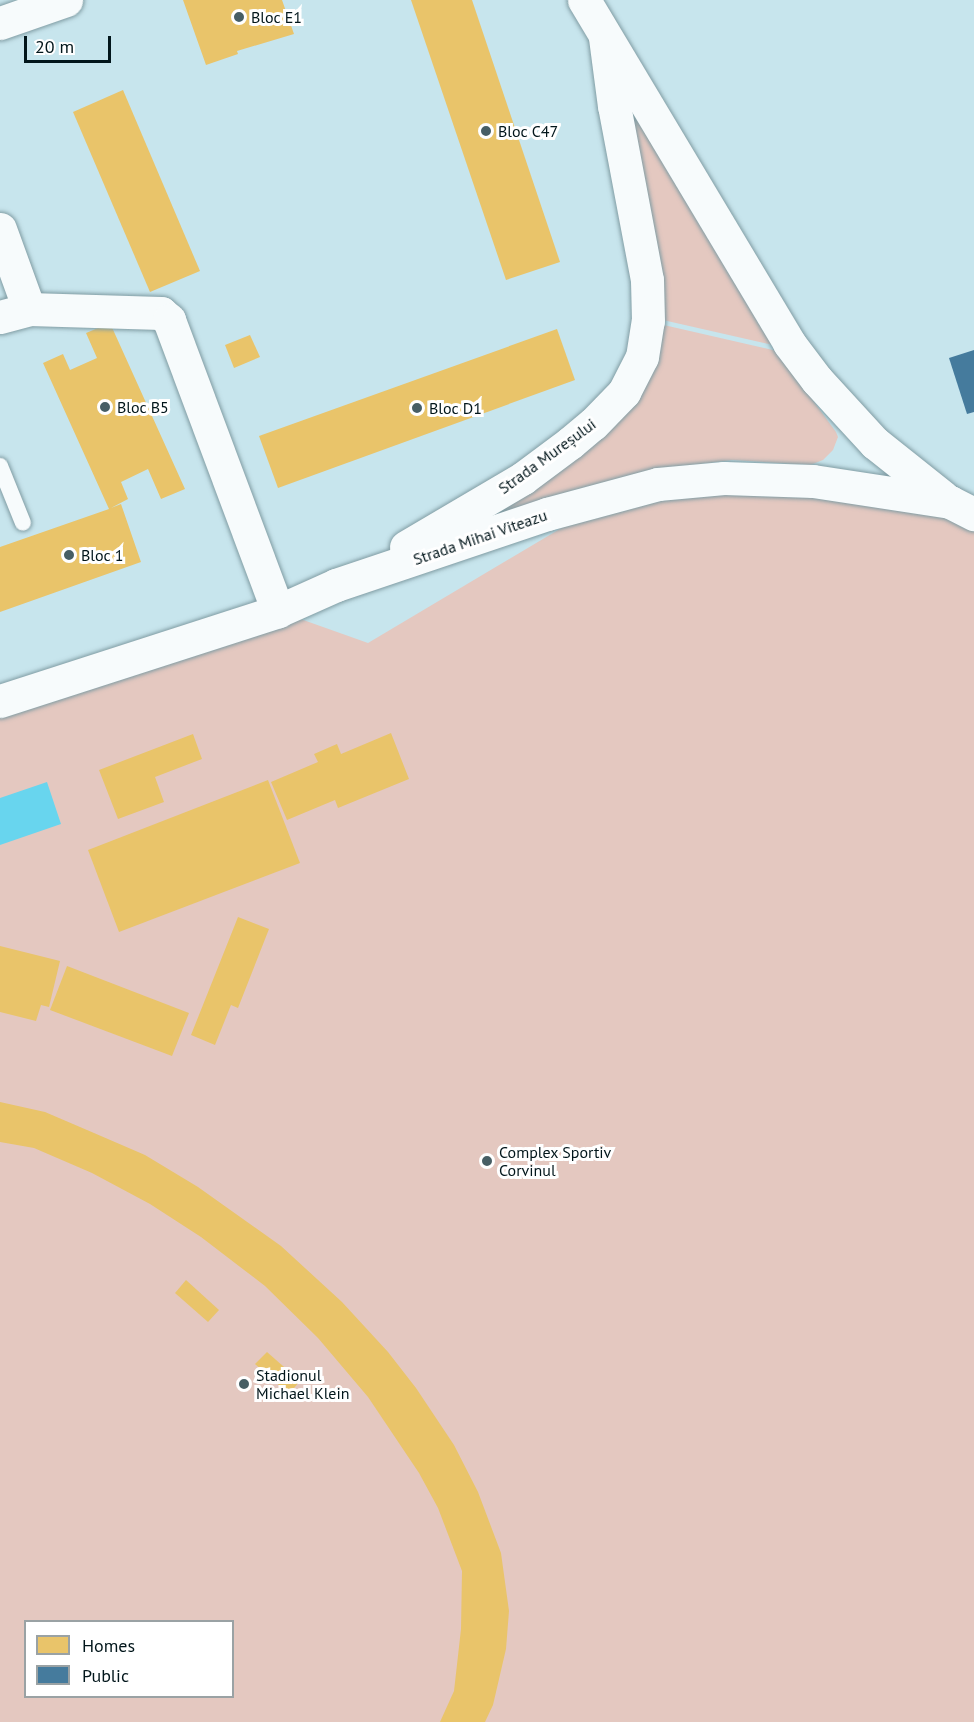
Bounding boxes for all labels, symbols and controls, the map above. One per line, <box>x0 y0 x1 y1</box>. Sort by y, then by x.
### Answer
place label: Bloc E1 <box>251 7 302 27</box>
marker: Bloc E1 <box>232 10 246 24</box>
scale bar <box>27 24 114 62</box>
text: 20 m <box>35 35 74 58</box>
place label: Bloc C47 <box>498 121 559 141</box>
marker: Bloc C47 <box>479 124 493 138</box>
place label: Bloc B5 <box>117 397 169 417</box>
place label: Bloc D1 <box>429 398 482 418</box>
marker: Bloc B5 <box>98 400 112 414</box>
marker: Bloc D1 <box>410 401 424 415</box>
street label: Strada Mureșului <box>494 414 600 498</box>
street label: Strada Mihai Viteazu <box>410 505 550 569</box>
place label: Bloc 1 <box>81 545 124 565</box>
marker: Bloc 1 <box>62 548 76 562</box>
place label: Complex Sportiv Corvinul <box>499 1142 612 1180</box>
marker: Complex Sportiv Corvinul <box>480 1154 494 1168</box>
place label: Stadionul Michael Klein <box>256 1365 350 1403</box>
marker: Stadionul Michael Klein <box>237 1377 251 1391</box>
legend <box>24 1620 234 1698</box>
text: Homes <box>82 1634 135 1657</box>
text: Public <box>82 1664 129 1687</box>

